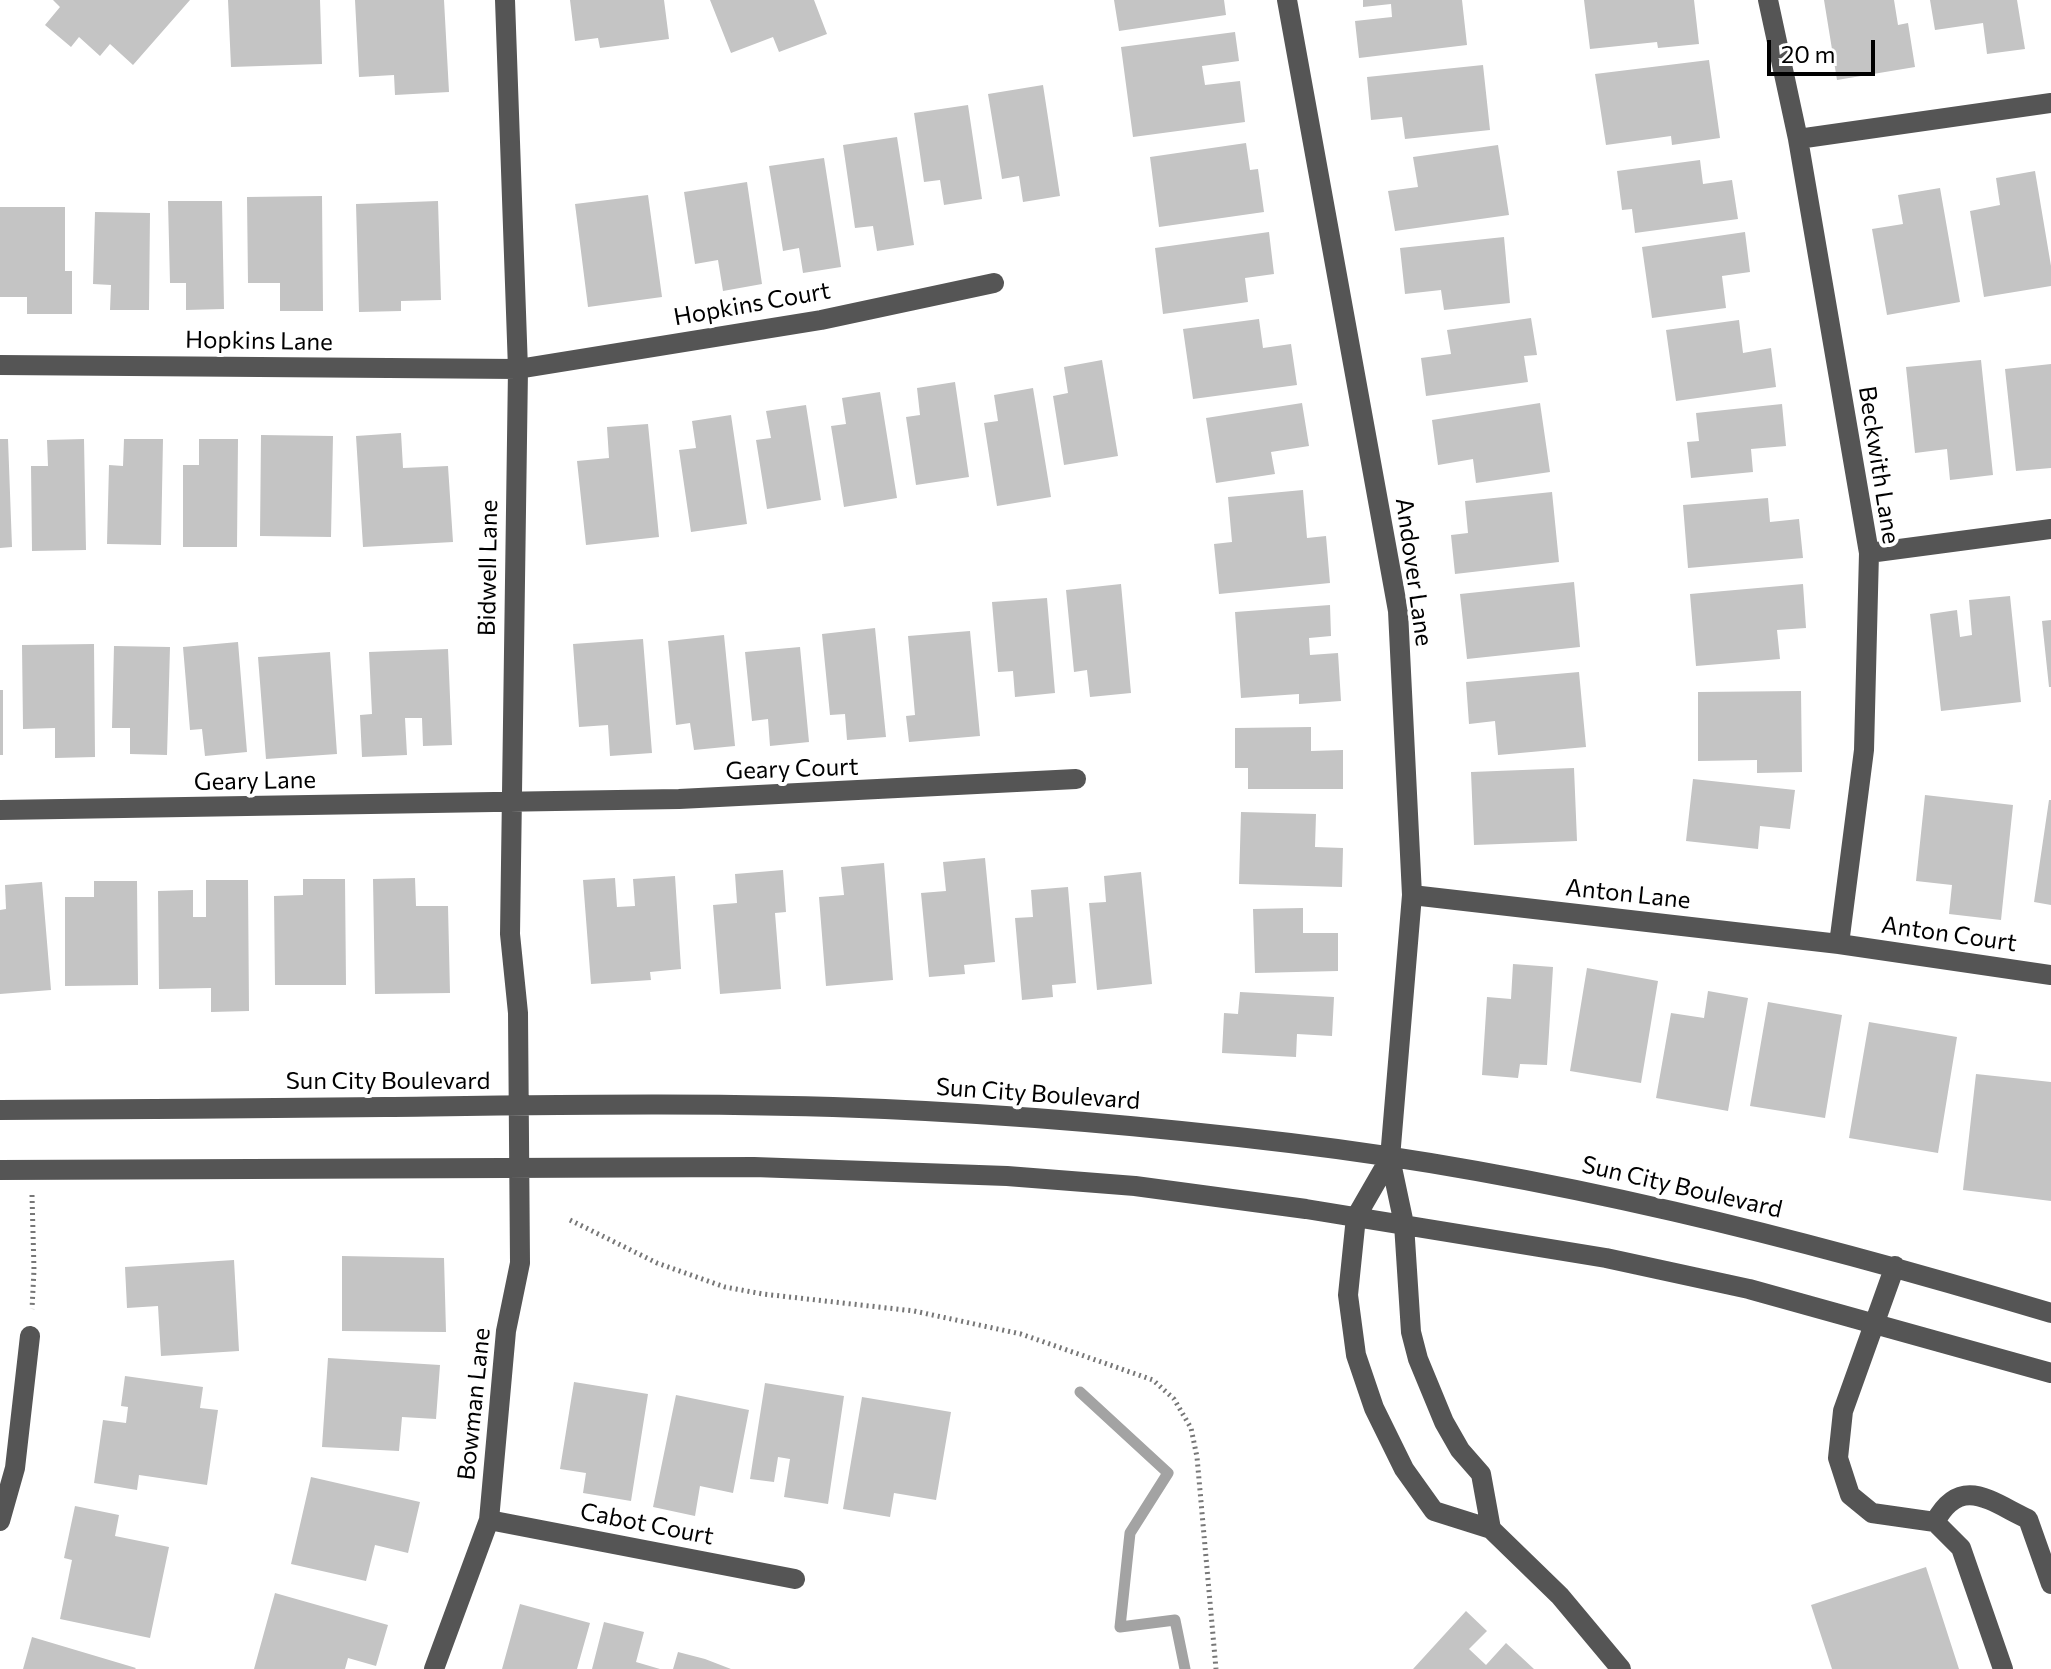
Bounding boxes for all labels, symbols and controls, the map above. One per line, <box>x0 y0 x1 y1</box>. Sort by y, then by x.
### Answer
scale bar <box>1771 24 1879 74</box>
text: 20 m <box>1781 39 1835 68</box>
street label: Hopkins Court <box>671 276 833 332</box>
street label: Hopkins Lane <box>185 325 333 357</box>
street label: Beckwith Lane <box>1852 384 1906 546</box>
street label: Andover Lane <box>1389 496 1439 648</box>
street label: Bidwell Lane <box>472 500 504 636</box>
street label: Geary Court <box>725 752 859 786</box>
street label: Geary Lane <box>194 766 316 796</box>
street label: Anton Lane <box>1564 873 1692 915</box>
street label: Anton Court <box>1880 910 2018 958</box>
street label: Sun City Boulevard <box>286 1067 490 1095</box>
street label: Sun City Boulevard <box>935 1072 1141 1116</box>
street label: Sun City Boulevard <box>1579 1150 1785 1224</box>
street label: Bowman Lane <box>452 1326 496 1482</box>
street label: Cabot Court <box>578 1497 716 1551</box>

